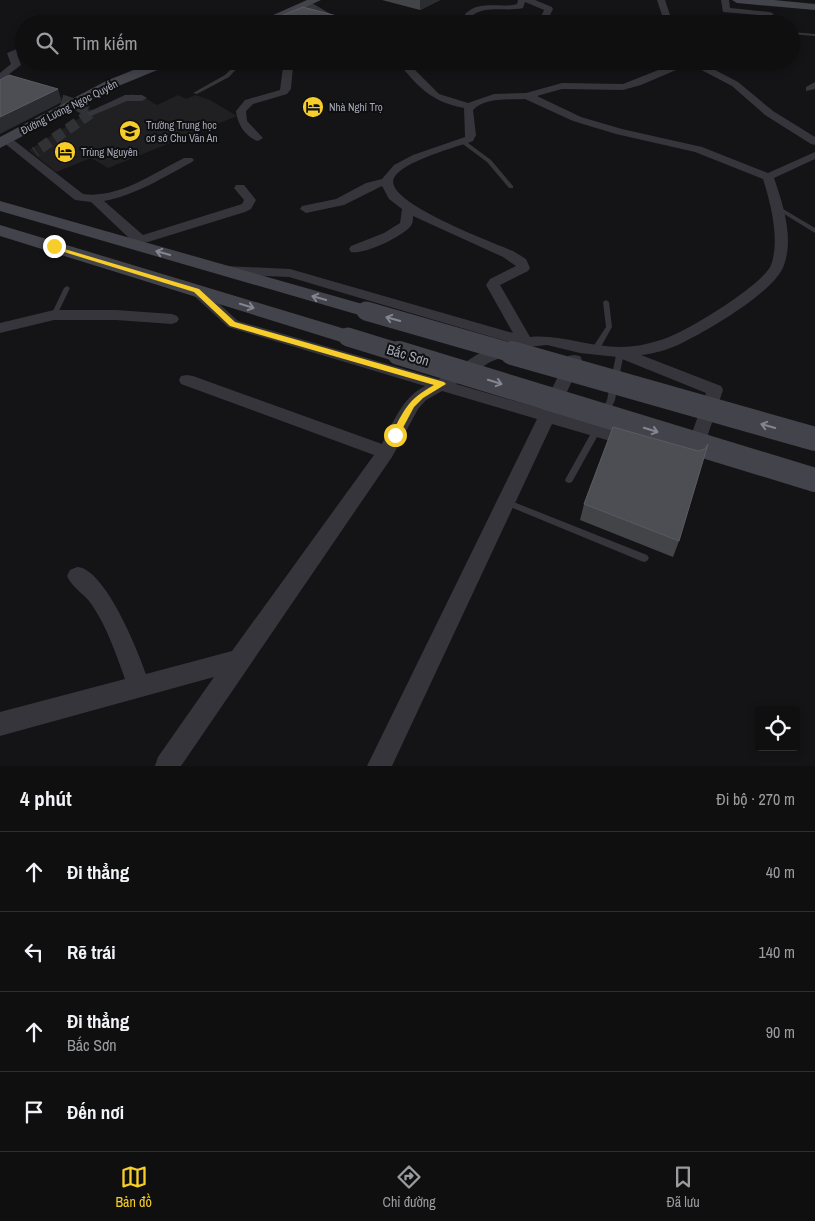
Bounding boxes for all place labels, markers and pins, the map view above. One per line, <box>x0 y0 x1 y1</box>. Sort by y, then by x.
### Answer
hotel icon: Nhà Nghỉ Trọ <box>301 95 325 119</box>
place label: Nhà Nghỉ Trọ <box>329 100 383 114</box>
place label: Trường Trung học cơ sở Chu Văn An <box>146 118 218 145</box>
school or university icon: Trường Trung học cơ sở Chu Văn An <box>118 119 142 143</box>
hotel icon: Trùng Nguyên <box>53 140 77 164</box>
place label: Trùng Nguyên <box>81 145 138 159</box>

